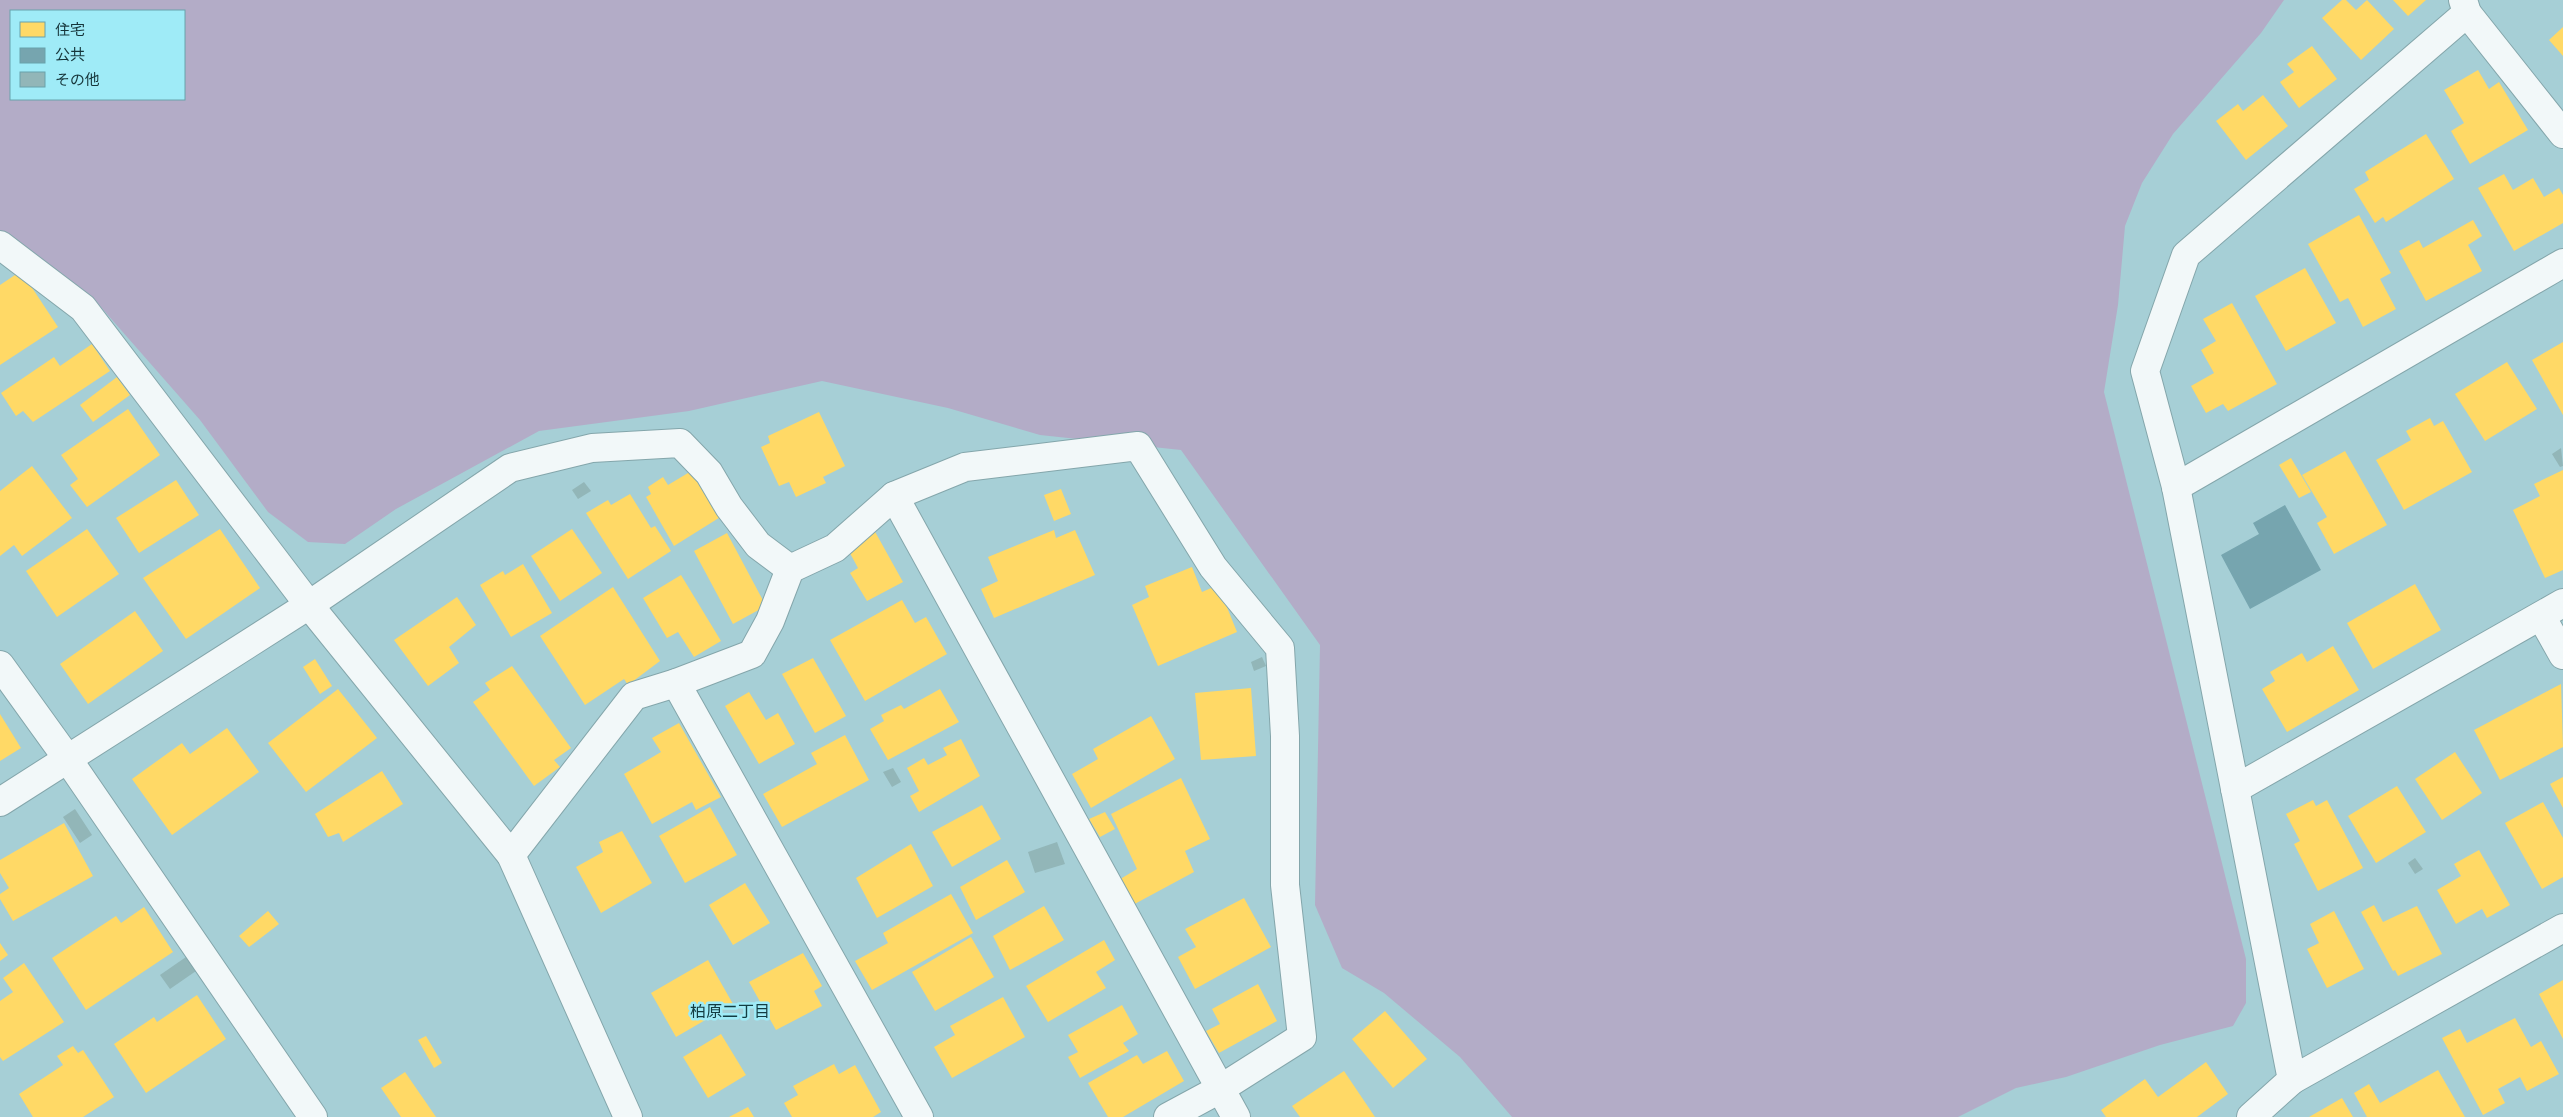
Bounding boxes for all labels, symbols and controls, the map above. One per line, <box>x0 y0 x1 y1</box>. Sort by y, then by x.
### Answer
legend <box>10 10 185 100</box>
text: 住宅 <box>55 21 85 39</box>
text: 公共 <box>55 46 85 64</box>
text: その他 <box>55 71 100 89</box>
district label: 柏原二丁目 <box>690 1002 770 1022</box>

